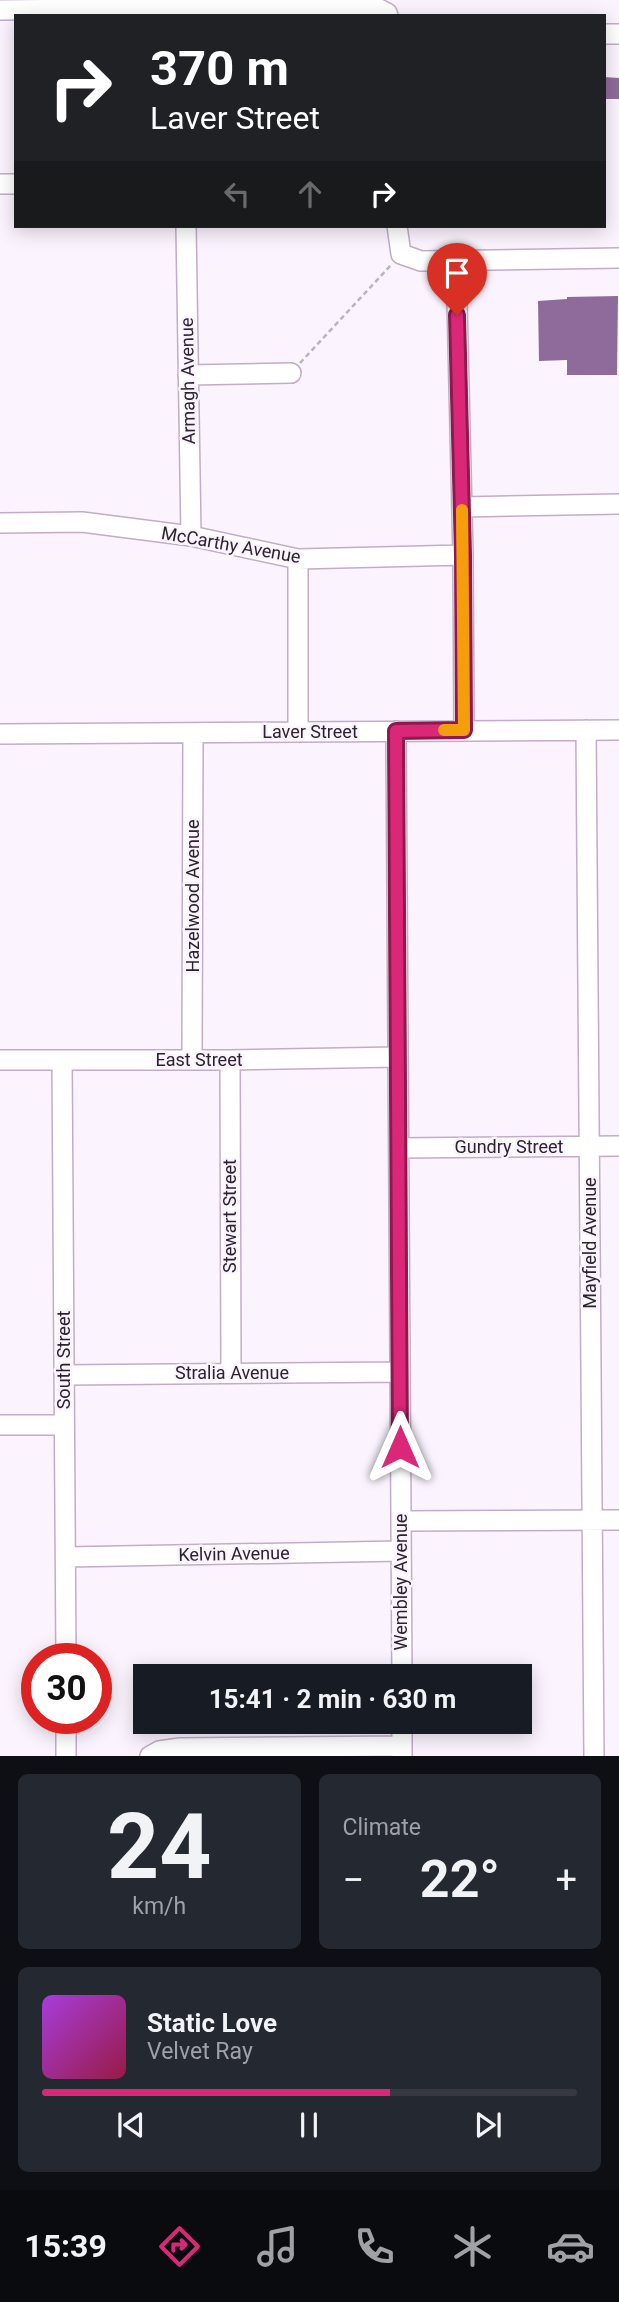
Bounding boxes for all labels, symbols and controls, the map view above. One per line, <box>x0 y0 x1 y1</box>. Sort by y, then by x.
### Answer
text: 370 m <box>150 40 289 97</box>
icon: right <box>35 42 126 133</box>
text: Laver Street <box>150 99 320 137</box>
icon: left <box>218 175 256 213</box>
icon: ahead <box>291 175 329 213</box>
icon: right <box>364 175 402 213</box>
pin <box>427 243 487 315</box>
icon: arrive <box>438 254 476 292</box>
street label: Armagh Avenue <box>176 317 199 445</box>
street label: McCarthy Avenue <box>160 522 302 567</box>
street label: Laver Street <box>262 721 358 742</box>
street label: Hazelwood Avenue <box>182 820 203 972</box>
street label: East Street <box>155 1049 243 1070</box>
street label: Gundry Street <box>454 1136 564 1157</box>
street label: Stewart Street <box>219 1159 240 1273</box>
street label: Mayfield Avenue <box>579 1177 600 1309</box>
street label: South Street <box>53 1311 74 1409</box>
street label: Stralia Avenue <box>175 1362 289 1383</box>
position arrow <box>363 1410 437 1484</box>
street label: Wembley Avenue <box>390 1514 411 1650</box>
street label: Kelvin Avenue <box>178 1542 290 1565</box>
speed limit sign: 30 <box>21 1643 112 1734</box>
text: 15:41 · 2 min · 630 m <box>209 1684 456 1714</box>
text: 24 <box>107 1794 211 1900</box>
text: Climate <box>343 1814 421 1841</box>
text: 22° <box>420 1849 500 1910</box>
text: − <box>343 1858 364 1902</box>
text: + <box>555 1858 577 1902</box>
text: km/h <box>132 1893 186 1920</box>
text: Static Love <box>147 2008 277 2038</box>
text: Velvet Ray <box>147 2038 253 2065</box>
icon: previous <box>112 2106 150 2144</box>
icon: pause <box>290 2106 328 2144</box>
icon: next <box>469 2106 507 2144</box>
icon: directions <box>155 2222 204 2271</box>
icon: music <box>253 2222 302 2271</box>
icon: phone <box>350 2222 399 2271</box>
icon: climate <box>448 2222 497 2271</box>
icon: car <box>546 2222 595 2271</box>
text: 15:39 <box>24 2227 107 2265</box>

